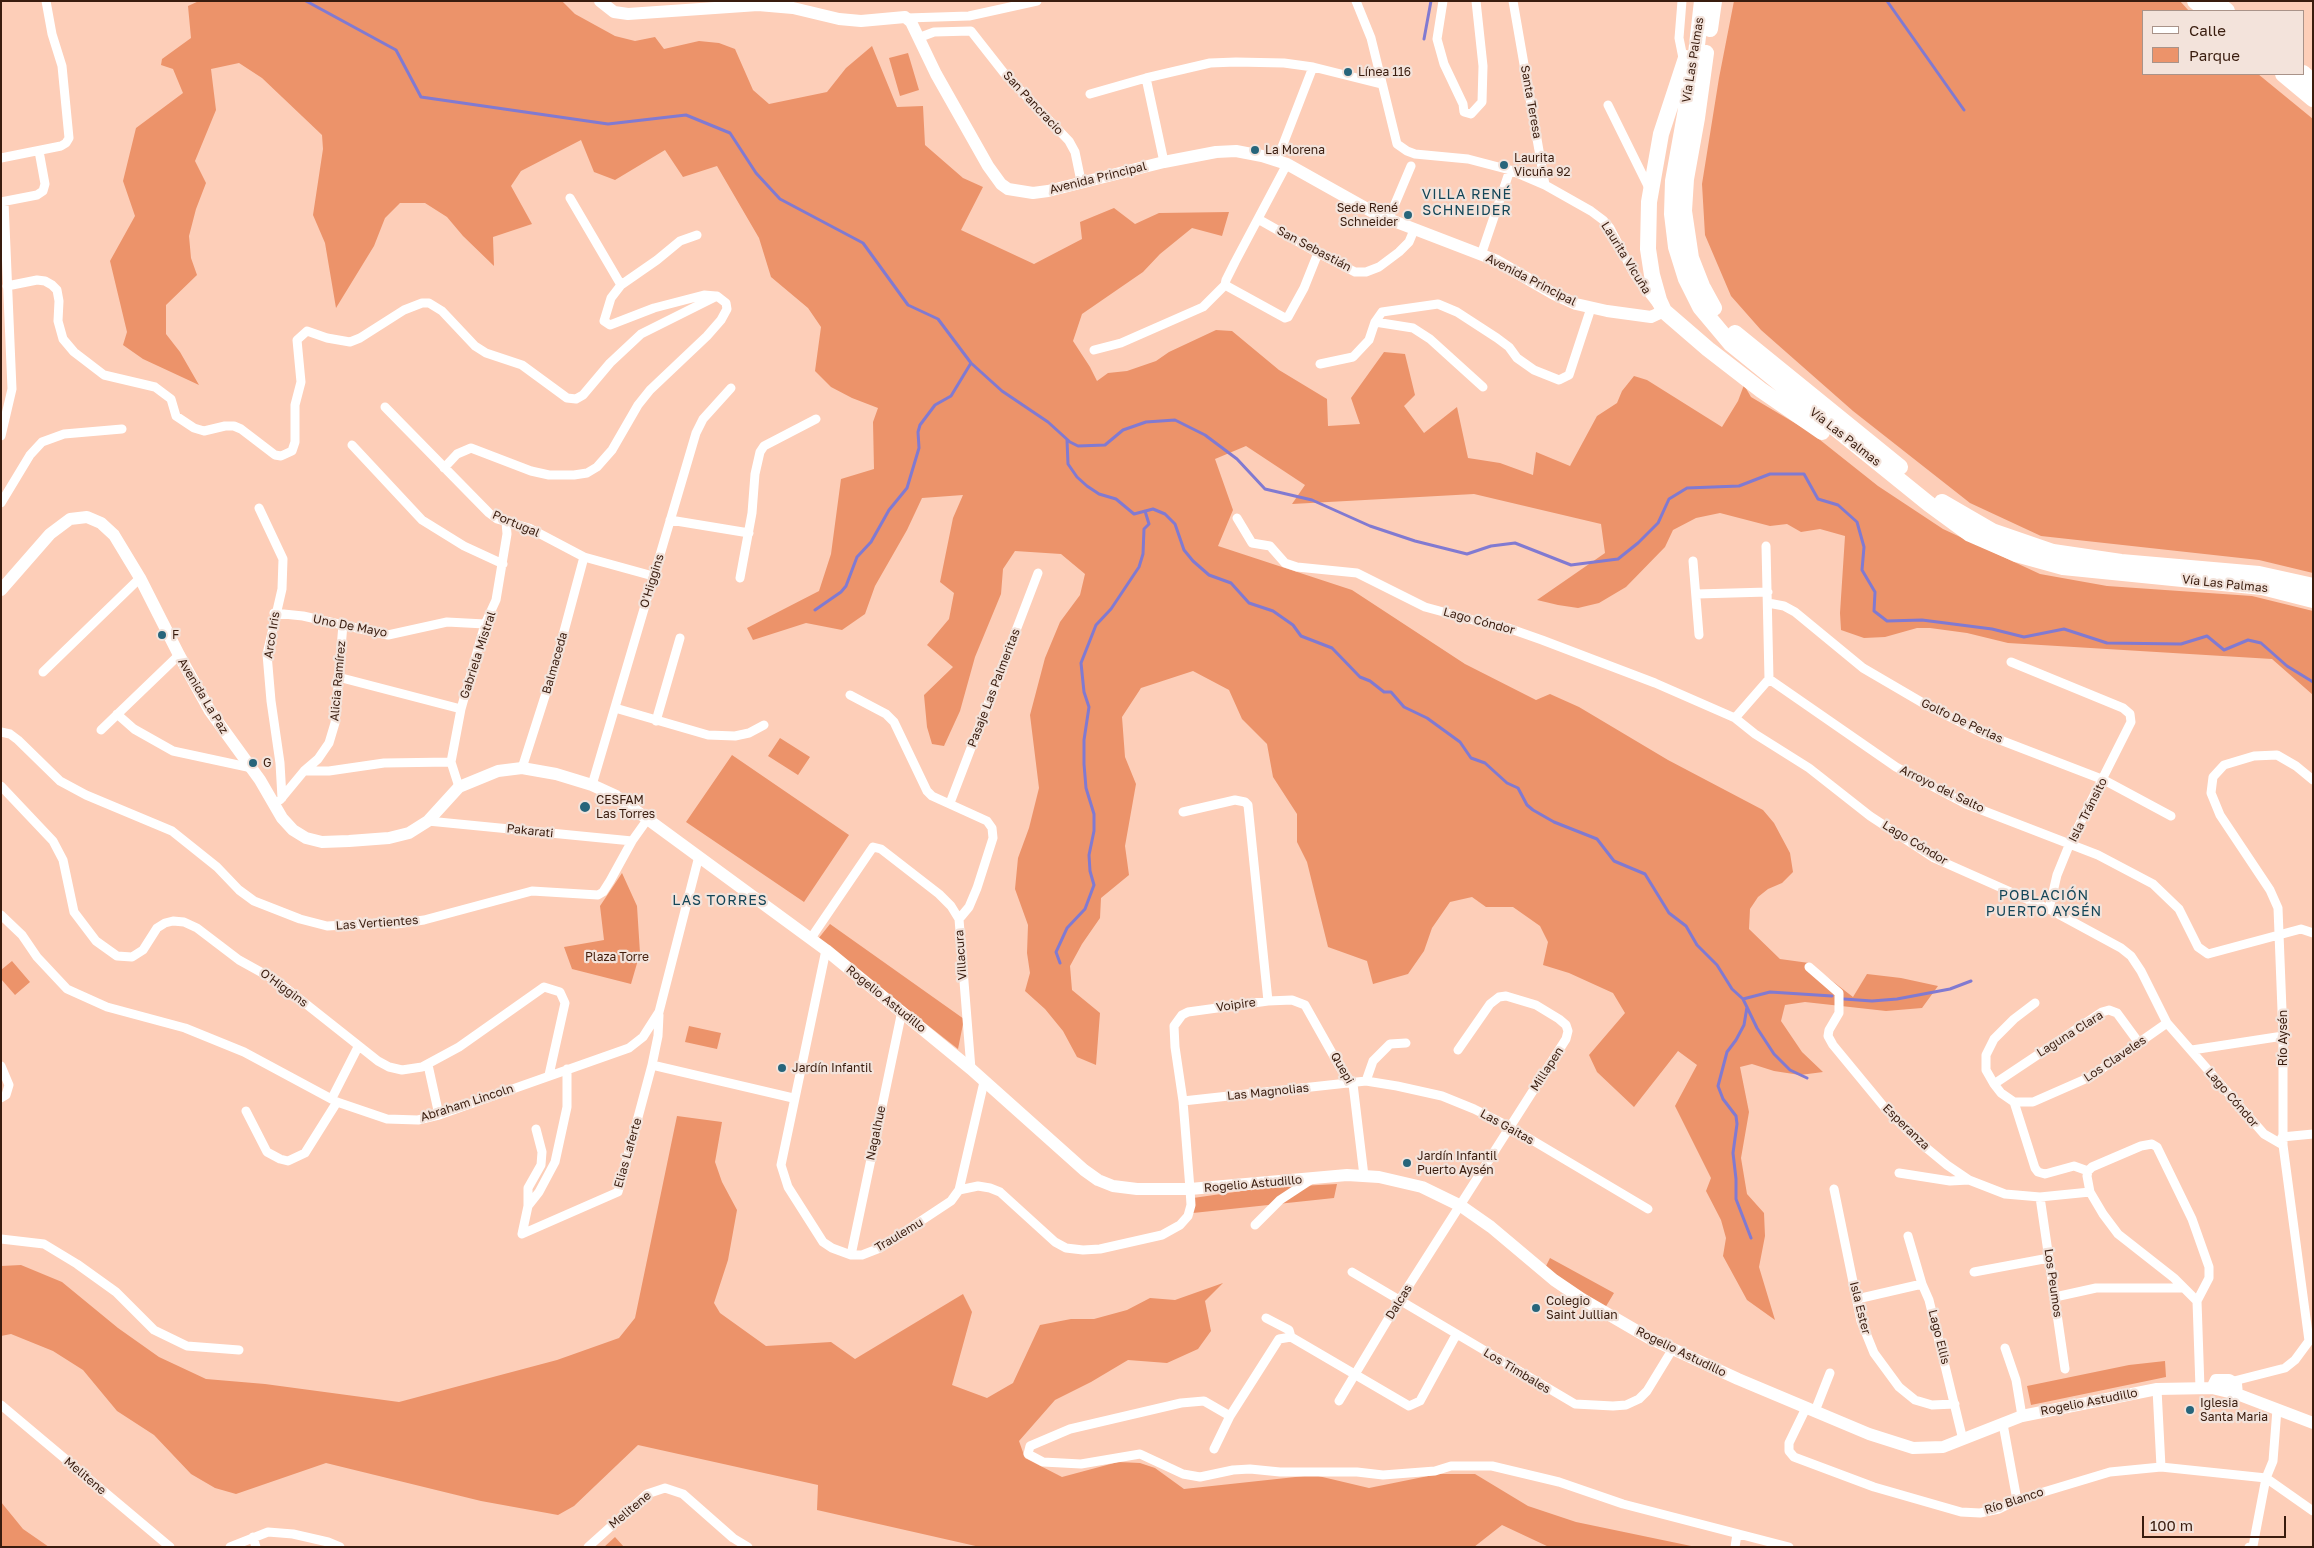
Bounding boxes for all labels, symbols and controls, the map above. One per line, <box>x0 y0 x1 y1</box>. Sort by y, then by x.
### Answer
legend <box>2142 10 2304 75</box>
street label: Vía Las Palmas <box>1679 16 1707 104</box>
text: Calle <box>2189 21 2226 39</box>
text: Parque <box>2189 46 2240 64</box>
street label: Santa Teresa <box>1517 64 1545 140</box>
place label: Línea 116 <box>1358 65 1411 79</box>
marker: Línea 116 <box>1342 66 1354 78</box>
street label: San Pancracio <box>1000 68 1066 138</box>
place label: La Morena <box>1265 143 1325 157</box>
marker: La Morena <box>1249 144 1261 156</box>
place label: Laurita Vicuña 92 <box>1514 151 1570 179</box>
street label: Avenida Principal <box>1048 159 1148 197</box>
marker: Laurita Vicuña 92 <box>1498 159 1510 171</box>
district label: VILLA RENÉ SCHNEIDER <box>1421 187 1513 220</box>
place label: Sede René Schneider <box>1337 201 1398 229</box>
marker: Sede René Schneider <box>1402 209 1414 221</box>
street label: Laurita Vicuña <box>1598 219 1654 297</box>
street label: San Sebastián <box>1274 223 1354 275</box>
street label: Avenida Principal <box>1483 251 1579 309</box>
street label: Vía Las Palmas <box>1807 405 1883 469</box>
street label: Portugal <box>490 508 542 540</box>
street label: O'Higgins <box>637 552 667 610</box>
street label: Vía Las Palmas <box>2181 572 2269 596</box>
street label: Lago Cóndor <box>1442 605 1516 637</box>
street label: Arco Iris <box>261 610 283 660</box>
street label: Gabriela Mistral <box>457 610 499 700</box>
street label: Uno De Mayo <box>312 612 388 640</box>
street label: Pasaje Las Palmeritas <box>965 627 1023 749</box>
place label: F <box>172 628 179 642</box>
marker: F <box>156 629 168 641</box>
street label: Balmaceda <box>539 630 571 696</box>
street label: Alicia Ramírez <box>327 640 349 722</box>
street label: Avenida La Paz <box>175 655 231 737</box>
street label: Golfo De Perlas <box>1919 696 2005 746</box>
place label: G <box>263 756 271 770</box>
marker: G <box>247 757 259 769</box>
street label: Arroyo del Salto <box>1897 762 1987 816</box>
street label: Isla Tránsito <box>2066 775 2110 845</box>
place label: CESFAM Las Torres <box>596 793 655 821</box>
marker: CESFAM Las Torres <box>578 800 592 814</box>
street label: Lago Cóndor <box>1880 818 1950 868</box>
street label: Pakarati <box>506 821 554 841</box>
district label: POBLACIÓN PUERTO AYSÉN <box>1984 888 2104 920</box>
district label: LAS TORRES <box>671 893 769 909</box>
street label: Las Vertientes <box>335 913 419 933</box>
street label: Villacura <box>952 929 970 981</box>
park label: Plaza Torre <box>585 950 649 964</box>
street label: Rogelio Astudillo <box>843 962 929 1036</box>
street label: O'Higgins <box>257 966 311 1010</box>
street label: Voipire <box>1215 995 1257 1015</box>
street label: Laguna Clara <box>2034 1008 2106 1060</box>
street label: Río Aysén <box>2276 1010 2290 1066</box>
street label: Los Claveles <box>2081 1033 2149 1085</box>
street label: Millapen <box>1527 1044 1567 1094</box>
street label: Quepi <box>1327 1050 1357 1086</box>
place label: Jardín Infantil <box>792 1061 872 1075</box>
marker: Jardín Infantil <box>776 1062 788 1074</box>
street label: Lago Cóndor <box>2203 1066 2261 1130</box>
street label: Abraham Lincoln <box>419 1081 515 1125</box>
street label: Las Magnolias <box>1226 1081 1310 1103</box>
street label: Esperanza <box>1880 1101 1932 1153</box>
street label: Nagalhue <box>863 1104 889 1162</box>
street label: Las Gaitas <box>1477 1106 1537 1148</box>
street label: Elias Laferte <box>611 1116 645 1190</box>
place label: Jardín Infantil Puerto Aysén <box>1417 1149 1497 1177</box>
marker: Jardín Infantil Puerto Aysén <box>1401 1157 1413 1169</box>
street label: Rogelio Astudillo <box>1203 1173 1303 1195</box>
street label: Traulemu <box>872 1215 926 1255</box>
street label: Los Peumos <box>2041 1248 2065 1318</box>
street label: Isla Ester <box>1846 1280 1874 1336</box>
street label: Dalcas <box>1383 1282 1415 1322</box>
place label: Colegio Saint Jullian <box>1546 1294 1618 1322</box>
marker: Colegio Saint Jullian <box>1530 1302 1542 1314</box>
street label: Lago Ellis <box>1925 1308 1953 1366</box>
street label: Rogelio Astudillo <box>1634 1324 1728 1380</box>
street label: Los Timbales <box>1481 1345 1553 1397</box>
street label: Rogelio Astudillo <box>2039 1386 2139 1418</box>
place label: Iglesia Santa Maria <box>2200 1396 2268 1424</box>
marker: Iglesia Santa Maria <box>2184 1404 2196 1416</box>
street label: Melitene <box>61 1454 109 1498</box>
street label: Río Blanco <box>1983 1485 2045 1517</box>
street label: Melitene <box>606 1488 654 1532</box>
scale bar <box>2144 1506 2288 1538</box>
text: 100 m <box>2150 1516 2193 1534</box>

